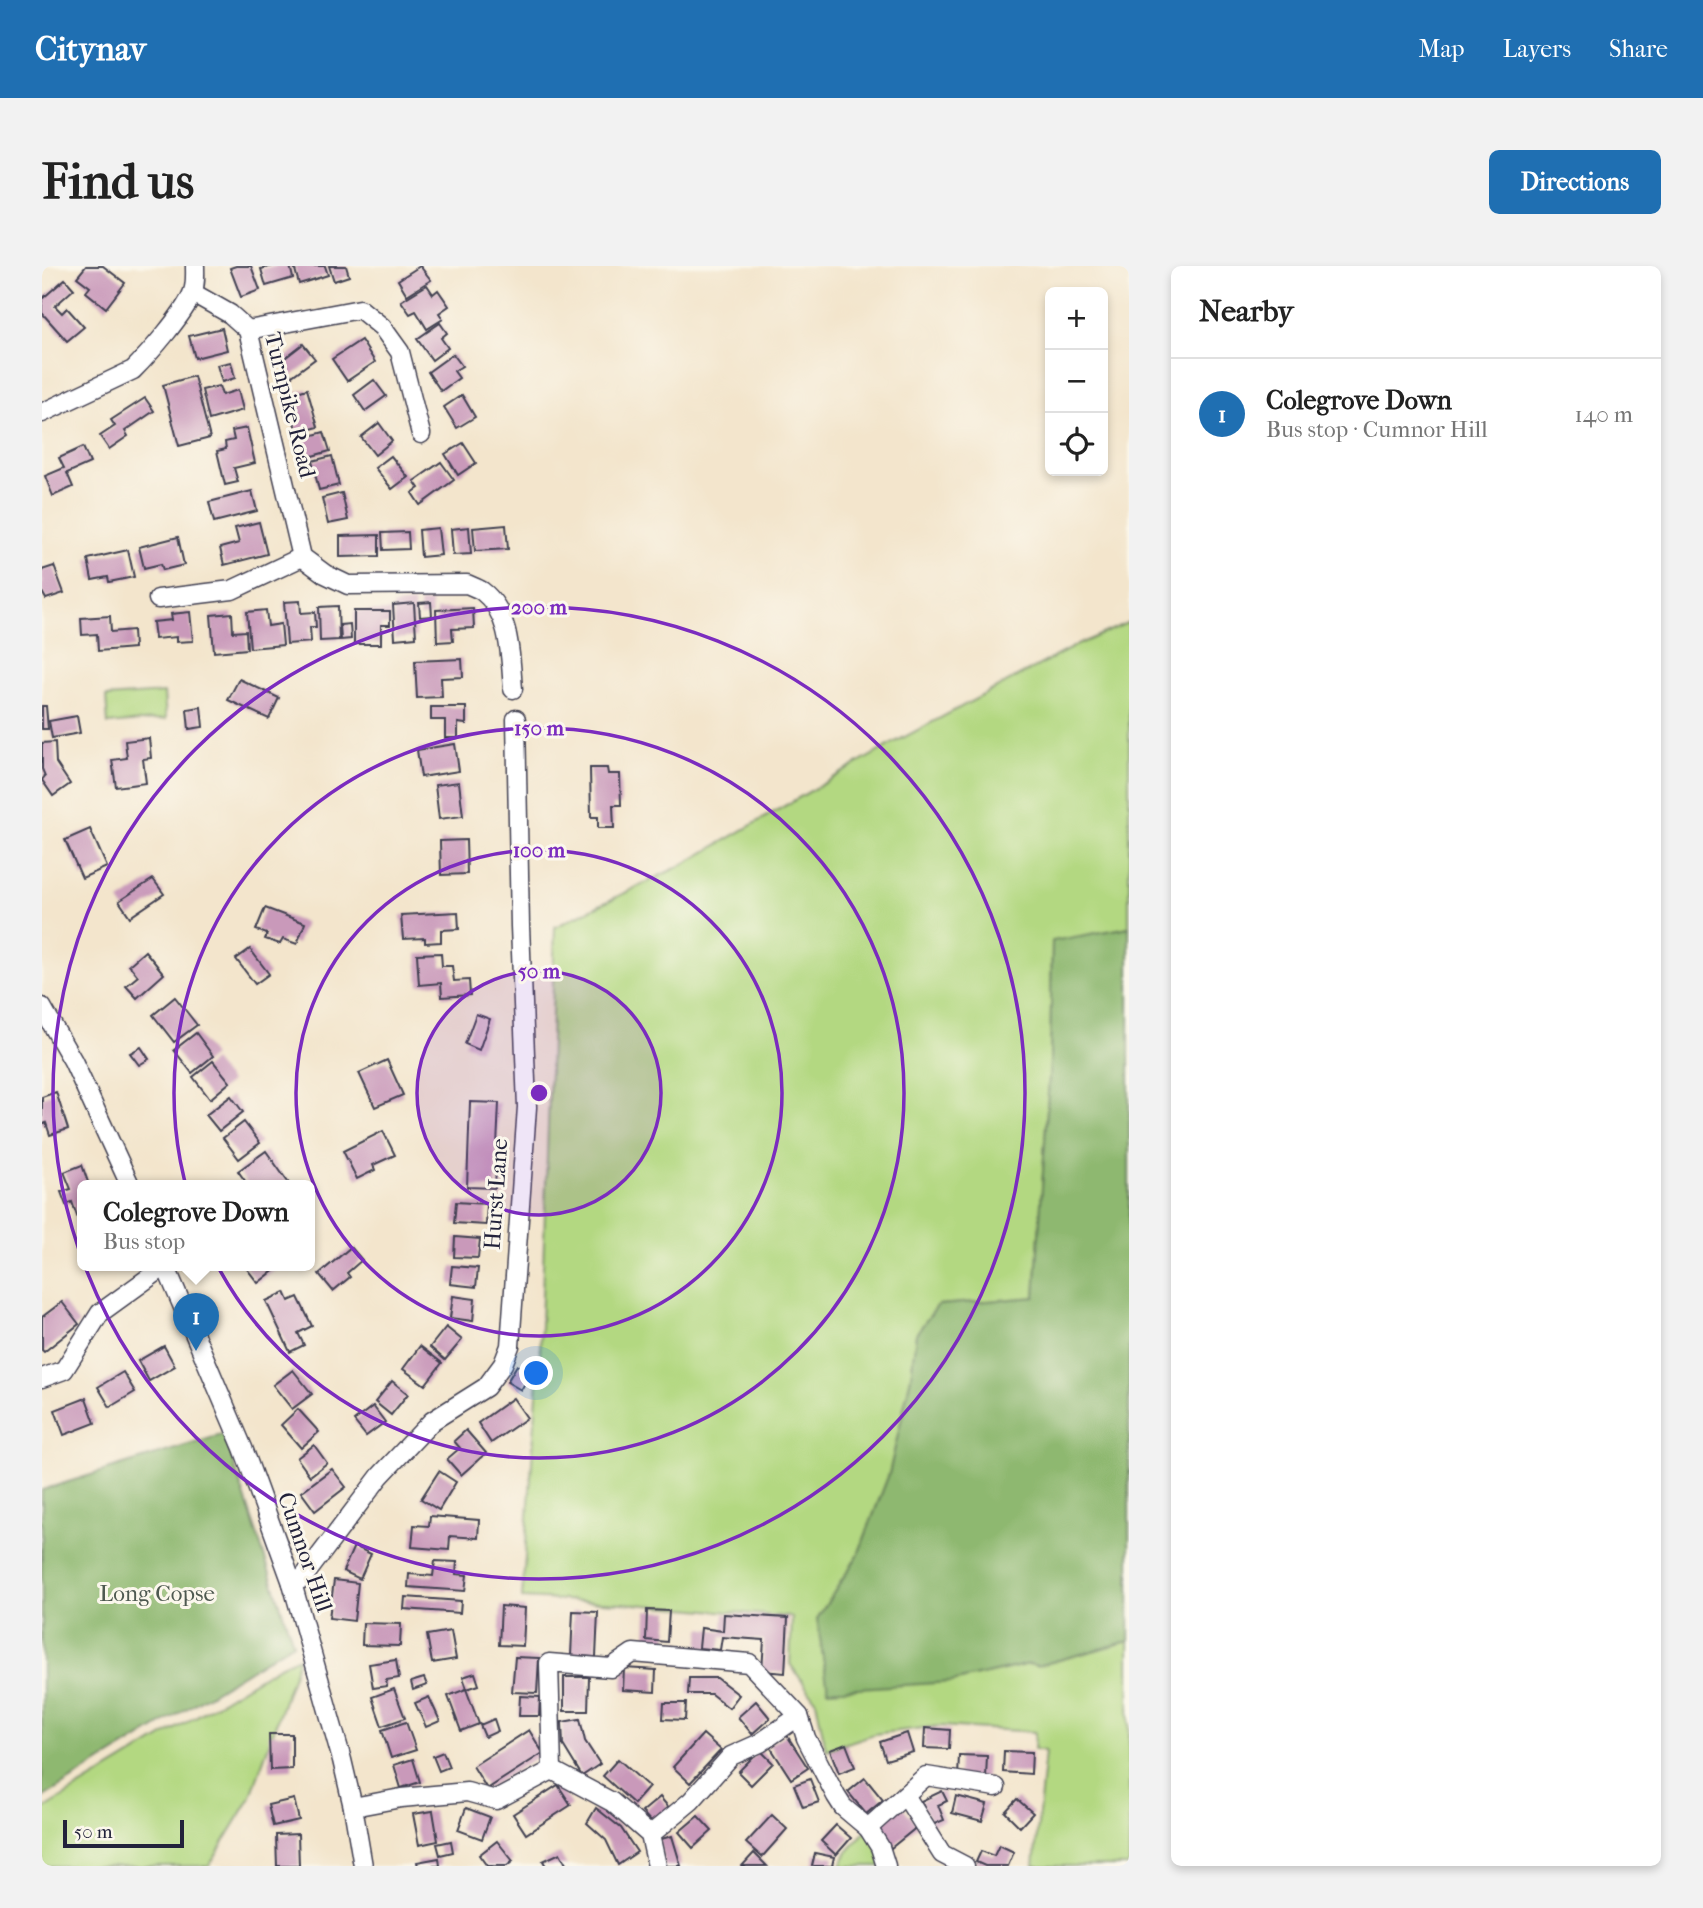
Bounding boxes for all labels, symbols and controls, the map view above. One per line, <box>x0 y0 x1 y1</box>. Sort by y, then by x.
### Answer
text: Citynav <box>35 30 146 69</box>
text: Map <box>1419 35 1465 63</box>
text: Layers <box>1503 35 1571 63</box>
text: Share <box>1609 35 1668 63</box>
button: Directions <box>1489 150 1661 214</box>
text: Find us <box>42 153 194 211</box>
map controls <box>1045 287 1108 476</box>
button: + <box>1045 287 1108 350</box>
text: Nearby <box>1199 294 1294 329</box>
street label: Turnpike Road <box>259 329 321 481</box>
button: − <box>1045 350 1108 413</box>
text: Colegrove Down <box>1266 385 1452 416</box>
text: 1 <box>1218 401 1226 428</box>
text: 140 m <box>1574 401 1633 428</box>
button: locate <box>1045 413 1108 476</box>
text: Bus stop · Cumnor Hill <box>1266 416 1488 443</box>
text: 200 m <box>511 595 568 619</box>
text: 150 m <box>514 716 565 740</box>
text: 100 m <box>513 838 566 862</box>
text: 50 m <box>518 959 561 983</box>
centre of rings <box>527 1081 551 1105</box>
street label: Hurst Lane <box>479 1137 513 1251</box>
popup <box>77 1180 315 1271</box>
text: Colegrove Down <box>103 1197 289 1228</box>
text: Bus stop <box>103 1228 185 1255</box>
pin: 1 <box>173 1293 219 1351</box>
your location <box>519 1356 553 1390</box>
street label: Cumnor Hill <box>272 1489 338 1616</box>
park label: Long Copse <box>99 1580 215 1607</box>
scale bar <box>63 1817 184 1849</box>
text: 50 m <box>74 1821 113 1843</box>

